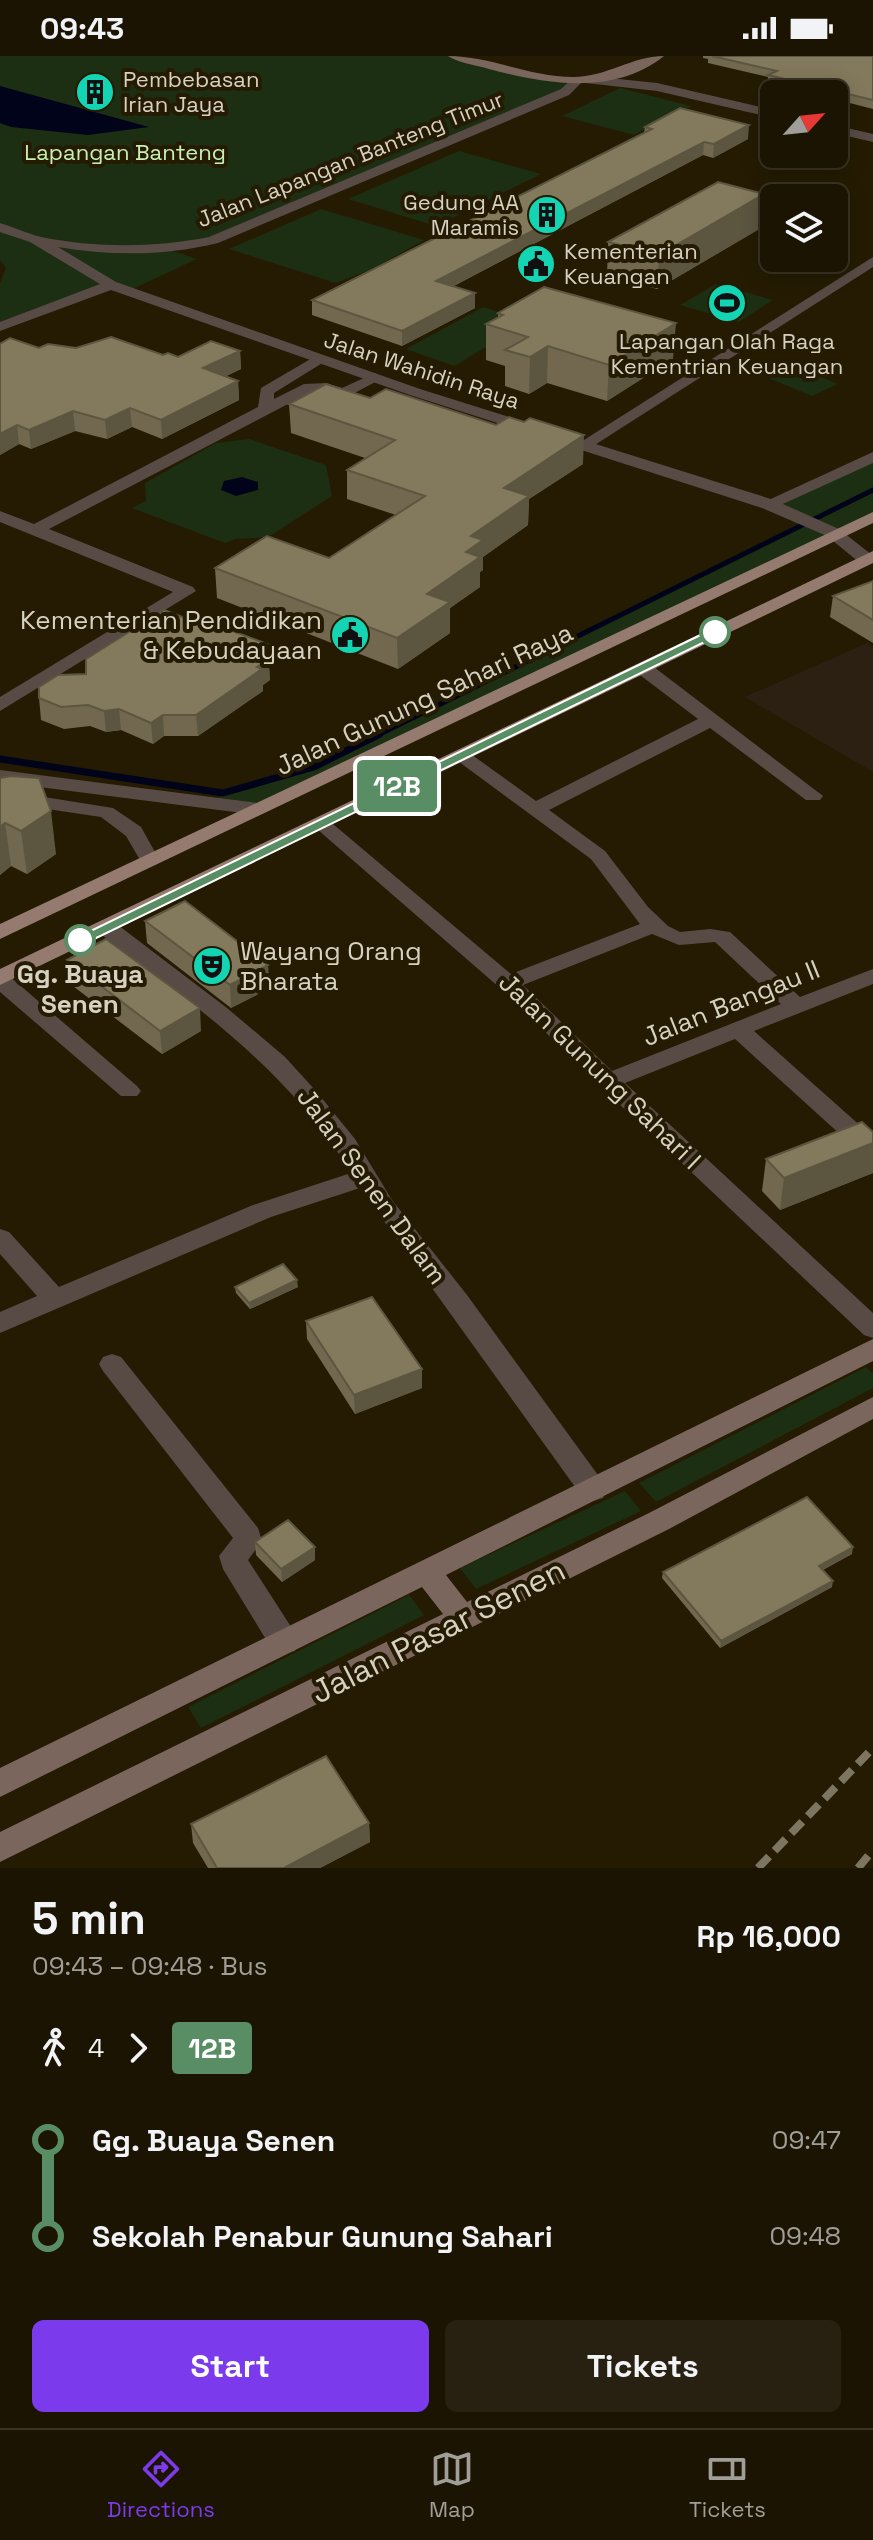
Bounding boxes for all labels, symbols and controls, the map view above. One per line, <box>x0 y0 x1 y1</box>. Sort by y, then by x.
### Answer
text: 09:43 <box>40 9 124 48</box>
place label: Pembebasan Irian Jaya <box>123 65 259 118</box>
building icon: Pembebasan Irian Jaya <box>74 71 116 113</box>
north arrow <box>760 80 848 168</box>
map controls <box>760 80 848 272</box>
street label: Jalan Lapangan Banteng Timur <box>193 85 507 233</box>
park label: Lapangan Banteng <box>24 138 226 166</box>
button: layers <box>760 184 848 272</box>
place label: Gedung AA Maramis <box>403 188 519 241</box>
building icon: Gedung AA Maramis <box>526 194 568 236</box>
place label: Kementerian Keuangan <box>564 237 698 290</box>
public building icon: Kementerian Keuangan <box>515 243 557 285</box>
sports icon: Lapangan Olah Raga Kementrian Keuangan <box>706 282 748 324</box>
street label: Jalan Wahidin Raya <box>321 325 524 415</box>
place label: Lapangan Olah Raga Kementrian Keuangan <box>611 327 843 380</box>
place label: Kementerian Pendidikan & Kebudayaan <box>20 603 322 667</box>
public building icon: Kementerian Pendidikan & Kebudayaan <box>329 614 371 656</box>
street label: Jalan Gunung Sahari Raya <box>270 615 578 783</box>
unlabelled marker <box>700 617 730 647</box>
line badge: 12B <box>351 760 443 812</box>
text: 12B <box>373 768 421 804</box>
marker: Gg. Buaya Senen <box>65 925 95 955</box>
place label: Wayang Orang Bharata <box>240 934 422 998</box>
theatre icon: Wayang Orang Bharata <box>191 945 233 987</box>
street label: Jalan Bangau II <box>637 952 825 1054</box>
place label: Gg. Buaya Senen <box>17 957 143 1021</box>
street label: Jalan Gunung Sahari I <box>492 965 708 1177</box>
street label: Jalan Senen Dalam <box>289 1081 455 1291</box>
street label: Jalan Pasar Senen <box>304 1550 572 1712</box>
text: 5 min <box>32 1891 146 1947</box>
text: Rp 16,000 <box>696 1917 841 1956</box>
text: 09:43 – 09:48 · Bus <box>32 1949 267 1983</box>
icon: walk <box>32 2026 76 2070</box>
icon: forward <box>116 2026 160 2070</box>
text: 12B <box>188 2030 236 2066</box>
text: 4 <box>88 2031 104 2065</box>
text: Gg. Buaya Senen <box>92 2121 335 2160</box>
text: 09:47 <box>772 2123 841 2157</box>
text: Sekolah Penabur Gunung Sahari <box>92 2217 553 2256</box>
text: 09:48 <box>769 2219 841 2253</box>
button: Start <box>32 2320 429 2412</box>
button: Tickets <box>445 2320 841 2412</box>
tab: Directions <box>107 2447 215 2523</box>
tab: Map <box>429 2447 475 2523</box>
tab: Tickets <box>689 2447 766 2523</box>

